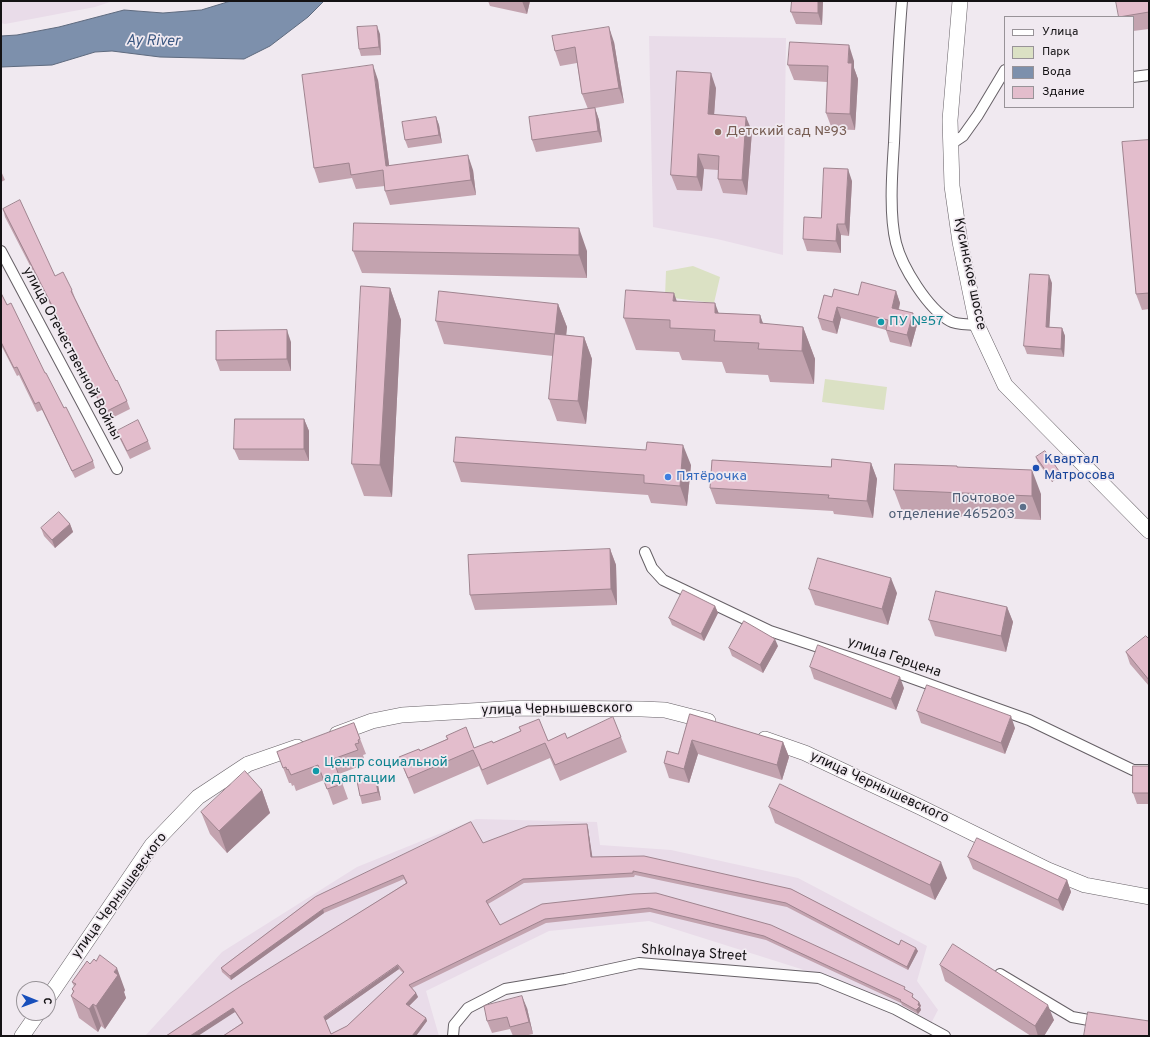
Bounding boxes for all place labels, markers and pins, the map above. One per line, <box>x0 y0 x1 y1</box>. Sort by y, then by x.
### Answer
place label: Детский сад №93 <box>726 124 847 140</box>
marker: Детский сад №93 <box>713 127 723 137</box>
place label: ПУ №57 <box>889 314 943 330</box>
marker: ПУ №57 <box>876 317 886 327</box>
place label: Квартал Матросова <box>1044 452 1115 484</box>
marker: Квартал Матросова <box>1031 463 1041 473</box>
place label: Пятёрочка <box>676 469 747 485</box>
marker: Пятёрочка <box>663 472 673 482</box>
place label: Почтовое отделение 465203 <box>889 491 1015 524</box>
marker: Почтовое отделение 465203 <box>1018 502 1028 512</box>
place label: Центр социальной адаптации <box>324 755 448 788</box>
marker: Центр социальной адаптации <box>311 766 321 776</box>

